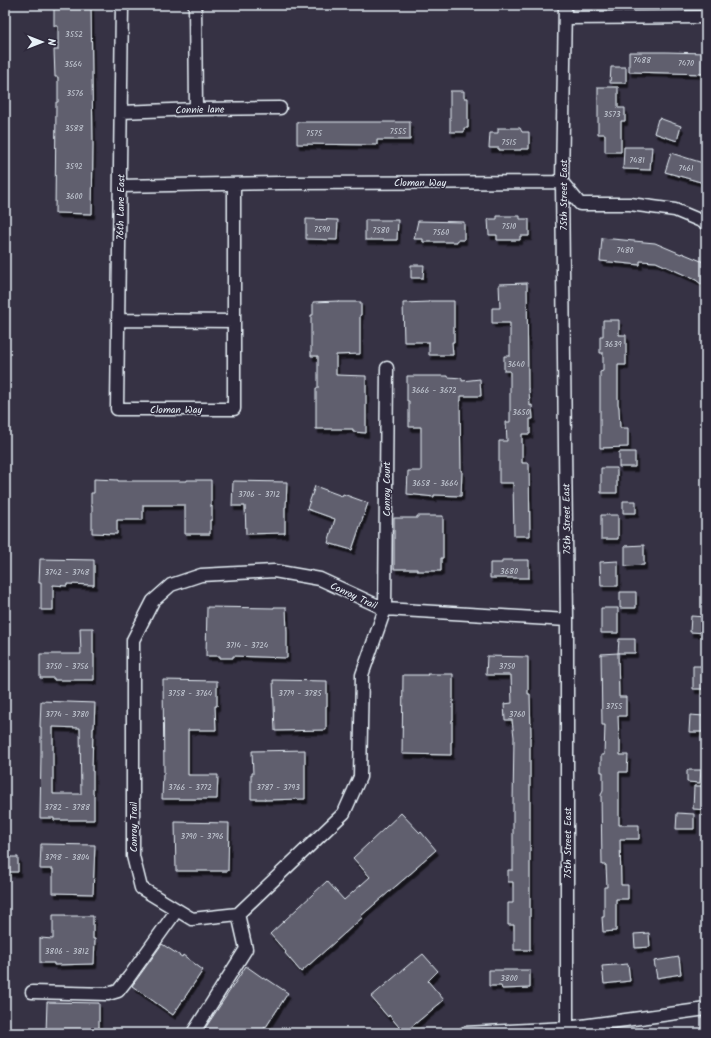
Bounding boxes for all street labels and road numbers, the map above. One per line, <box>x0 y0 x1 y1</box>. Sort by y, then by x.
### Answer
street label: Connie lane <box>175 102 225 118</box>
street label: 75th Street East <box>556 159 572 231</box>
street label: 76th Lane East <box>112 174 130 240</box>
street label: Cloman Way <box>394 175 446 191</box>
street label: Cloman Way <box>150 402 202 418</box>
street label: Conroy Court <box>379 461 395 516</box>
street label: 75th Street East <box>558 483 576 555</box>
street label: Conroy Trail <box>327 578 380 614</box>
street label: Conroy Trail <box>126 801 142 852</box>
street label: 75th Street East <box>560 807 576 879</box>

